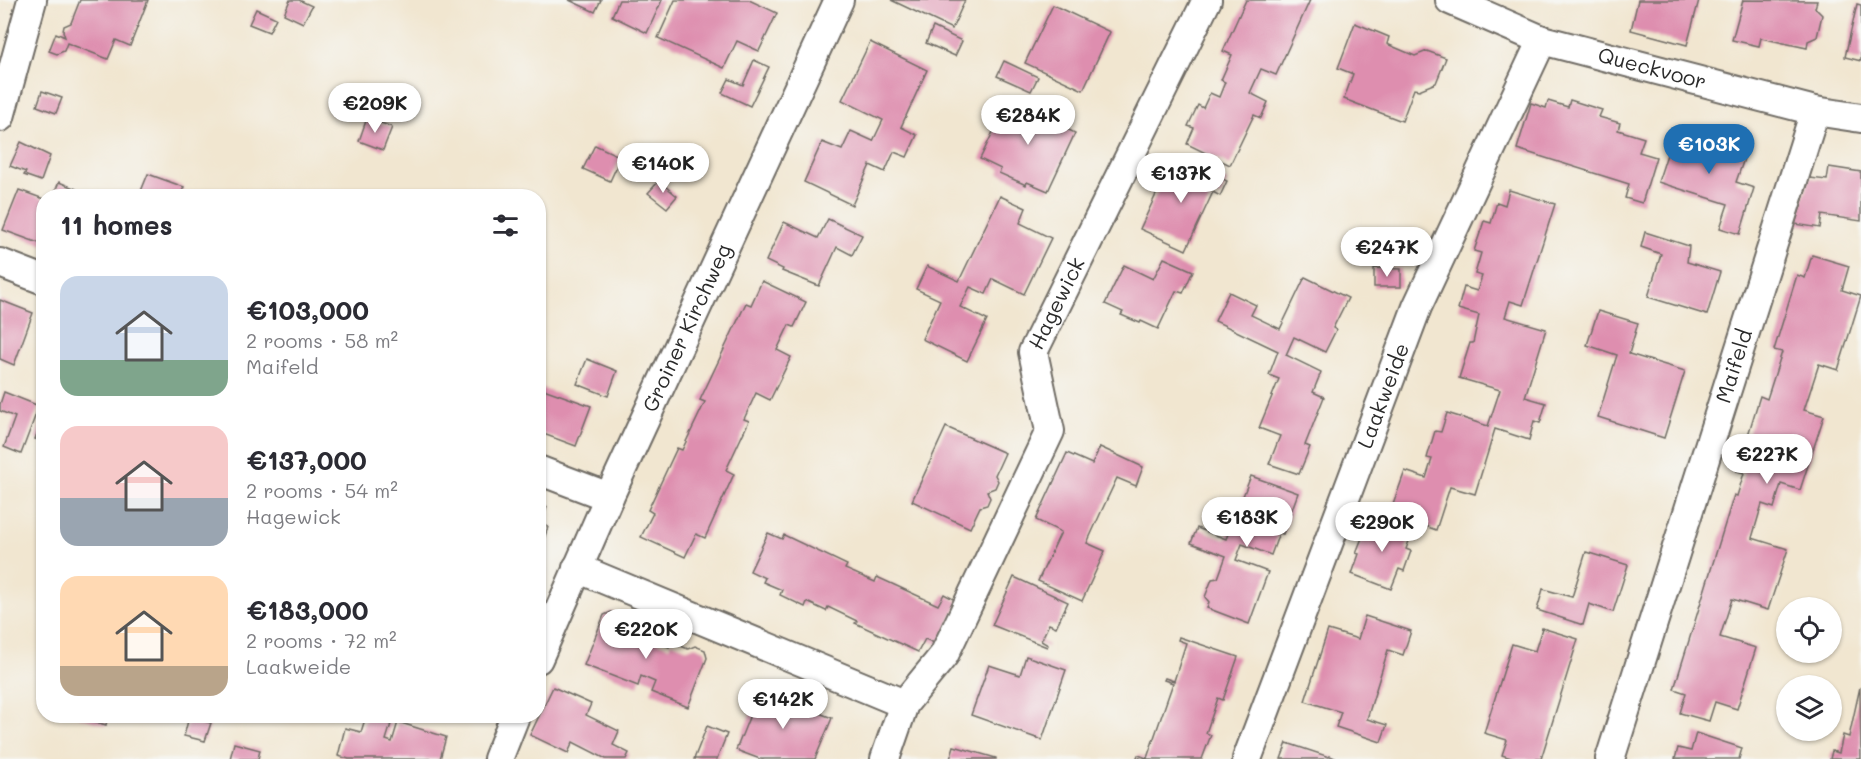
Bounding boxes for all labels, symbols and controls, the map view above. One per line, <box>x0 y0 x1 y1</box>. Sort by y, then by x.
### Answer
street label: Queckvoor <box>1595 40 1710 94</box>
pin: €209K <box>333 83 417 134</box>
text: €209K <box>342 89 408 115</box>
pin: €284K <box>986 95 1070 146</box>
text: €284K <box>995 101 1061 127</box>
pin: €103K <box>1667 124 1751 175</box>
text: €103K <box>1677 130 1741 156</box>
pin: €140K <box>621 143 705 194</box>
text: €140K <box>631 149 695 175</box>
pin: €137K <box>1139 153 1223 204</box>
text: €137K <box>1150 159 1212 185</box>
text: 11 homes <box>60 208 173 242</box>
icon: filters <box>489 209 522 242</box>
pin: €247K <box>1345 227 1429 278</box>
text: €247K <box>1355 233 1419 259</box>
street label: Groiner Kirchweg <box>635 239 736 416</box>
street label: Hagewick <box>1021 252 1090 353</box>
text: €103,000 <box>246 293 369 327</box>
icon: home <box>108 300 180 372</box>
street label: Maifeld <box>1708 325 1757 406</box>
text: 2 rooms · 58 m² <box>246 327 398 353</box>
street label: Laakweide <box>1350 339 1414 452</box>
text: Maifeld <box>246 353 318 379</box>
pin: €227K <box>1725 434 1809 485</box>
text: €227K <box>1736 440 1798 466</box>
text: €137,000 <box>246 443 367 477</box>
icon: home <box>108 450 180 522</box>
text: 2 rooms · 54 m² <box>246 477 398 503</box>
pin: €183K <box>1205 497 1289 548</box>
pin: €290K <box>1340 502 1424 553</box>
text: Hagewick <box>246 503 341 529</box>
text: €183K <box>1216 503 1278 529</box>
text: €290K <box>1349 508 1415 534</box>
text: €183,000 <box>246 593 368 627</box>
map controls <box>1776 597 1842 741</box>
button: locate <box>1776 597 1842 663</box>
icon: home <box>108 600 180 672</box>
pin: €220K <box>604 609 688 660</box>
text: €220K <box>614 615 678 641</box>
text: 2 rooms · 72 m² <box>246 627 397 653</box>
text: Laakweide <box>246 653 351 679</box>
button: layers <box>1776 675 1842 741</box>
pin: €142K <box>741 679 825 730</box>
text: €142K <box>752 685 814 711</box>

